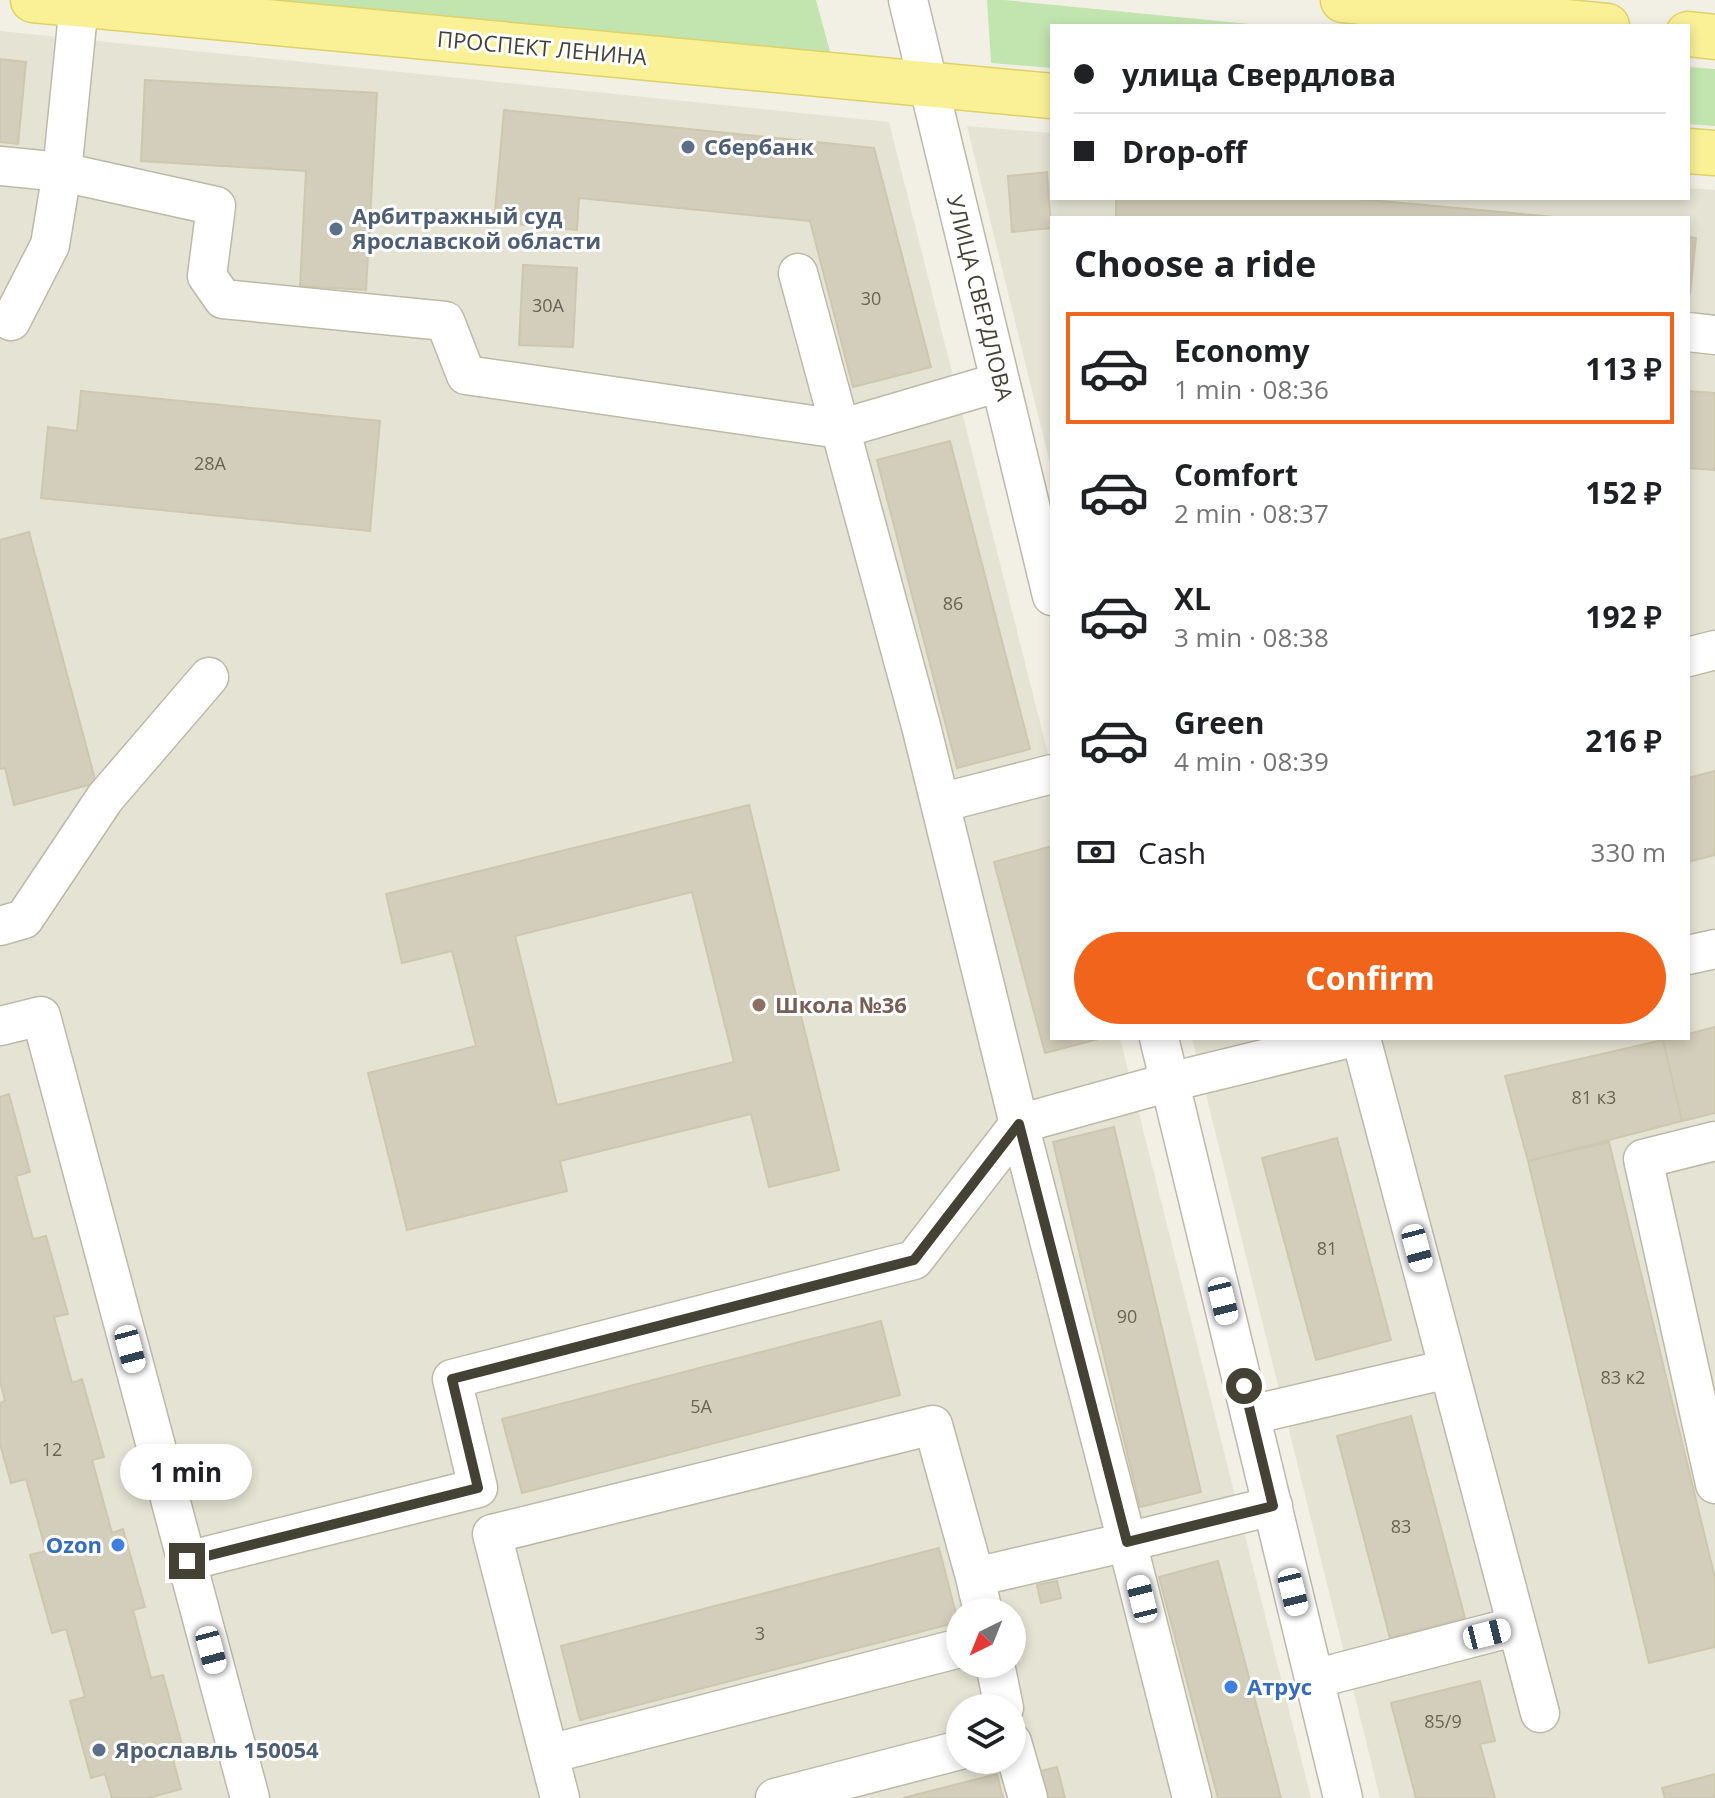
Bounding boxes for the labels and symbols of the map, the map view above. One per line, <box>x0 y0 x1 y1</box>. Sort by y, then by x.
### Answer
street label: ПРОСПЕКТ ЛЕНИНА <box>436 23 648 71</box>
place label: Сбербанк <box>704 131 814 161</box>
marker: Сбербанк <box>679 138 697 156</box>
street label: УЛИЦА СВЕРДЛОВА <box>941 192 1021 404</box>
place label: Арбитражный суд Ярославской области <box>351 200 601 255</box>
marker: Арбитражный суд Ярославской области <box>327 220 345 238</box>
house number: 30 <box>861 286 881 310</box>
house number: 30А <box>532 293 565 317</box>
house number: 28А <box>194 451 227 475</box>
house number: 86 <box>943 591 963 615</box>
place label: Школа №36 <box>775 989 907 1019</box>
marker: Школа №36 <box>750 996 768 1014</box>
house number: 81 к3 <box>1572 1085 1616 1109</box>
car <box>1399 1222 1435 1274</box>
house number: 81 <box>1317 1236 1337 1260</box>
car <box>1206 1275 1240 1327</box>
house number: 90 <box>1117 1304 1137 1328</box>
car <box>112 1323 148 1375</box>
house number: 83 к2 <box>1601 1365 1645 1389</box>
route start <box>1226 1368 1262 1404</box>
house number: 5А <box>690 1394 712 1418</box>
house number: 12 <box>42 1437 62 1461</box>
callout: 1 min <box>121 1445 253 1501</box>
house number: 83 <box>1391 1514 1411 1538</box>
place label: Ozon <box>46 1529 102 1559</box>
marker: Ozon <box>109 1536 127 1554</box>
route end <box>169 1543 205 1579</box>
car <box>1276 1566 1310 1618</box>
car <box>1125 1573 1159 1625</box>
north arrow <box>946 1598 1026 1678</box>
car <box>1461 1617 1513 1651</box>
house number: 3 <box>755 1621 765 1645</box>
car <box>193 1624 229 1676</box>
place label: Атрус <box>1247 1671 1312 1701</box>
marker: Атрус <box>1222 1678 1240 1696</box>
house number: 85/9 <box>1424 1709 1462 1733</box>
place label: Ярославль 150054 <box>114 1734 319 1764</box>
marker: Ярославль 150054 <box>90 1741 108 1759</box>

